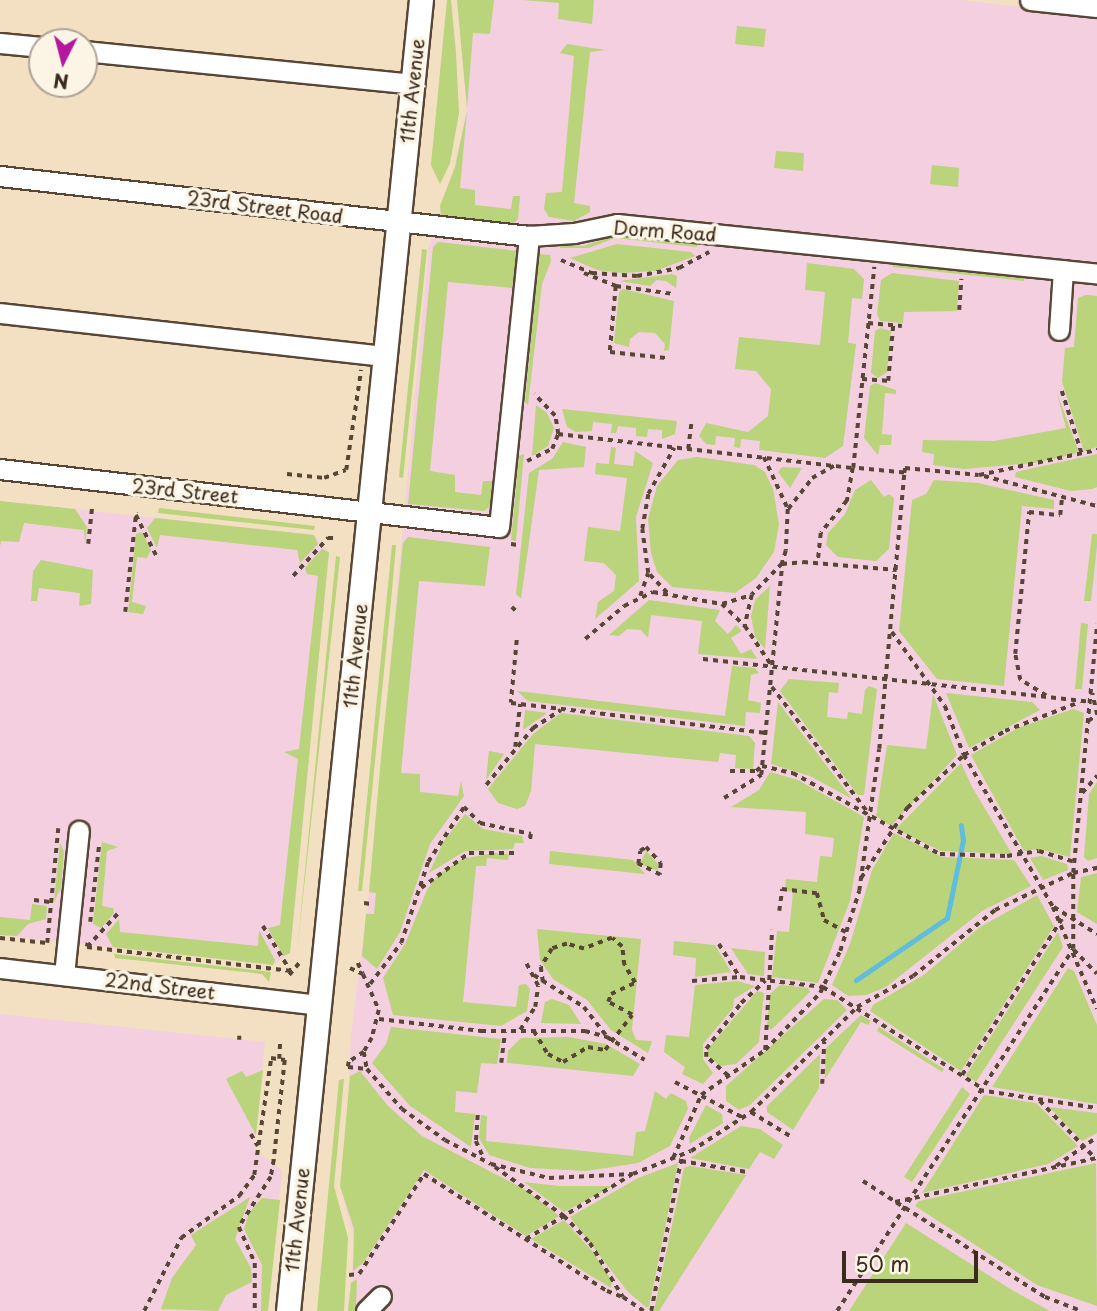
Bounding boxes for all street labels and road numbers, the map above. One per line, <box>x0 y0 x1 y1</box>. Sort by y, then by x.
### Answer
street label: 11th Avenue <box>395 37 429 145</box>
street label: 23rd Street Road <box>184 186 346 228</box>
street label: Dorm Road <box>613 216 717 246</box>
street label: 23rd Street <box>130 474 240 508</box>
street label: 11th Avenue <box>338 602 372 710</box>
street label: 22nd Street <box>104 968 216 1004</box>
street label: 11th Avenue <box>280 1166 314 1274</box>

